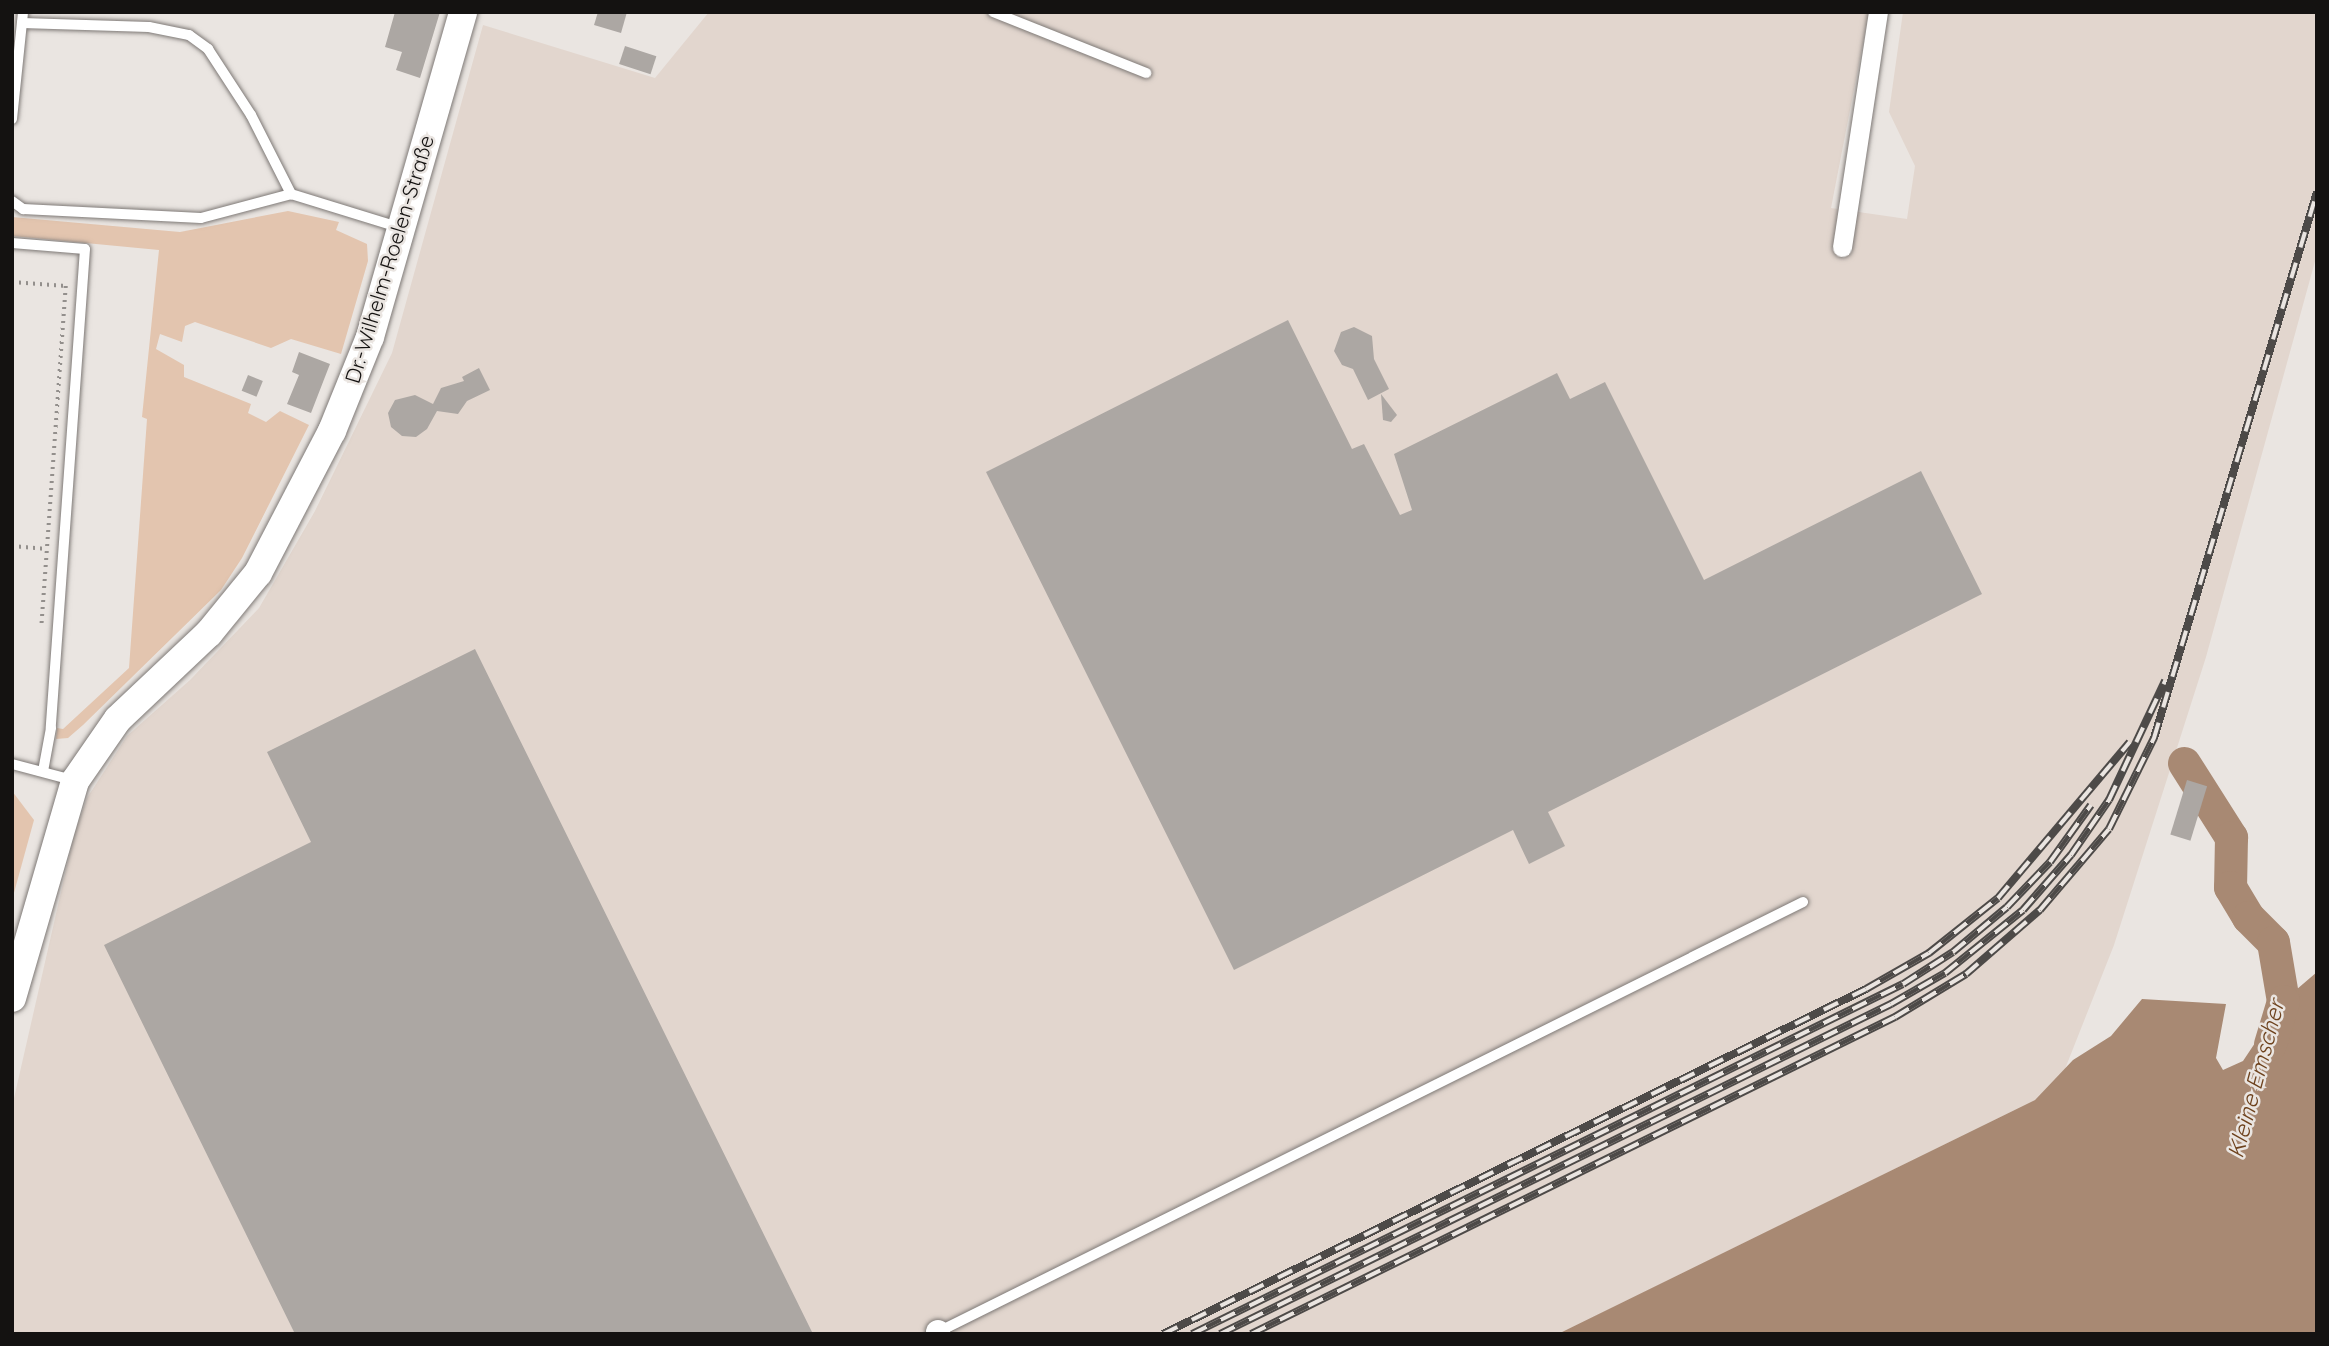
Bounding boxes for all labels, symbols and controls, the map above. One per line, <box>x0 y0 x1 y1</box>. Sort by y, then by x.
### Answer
street label: Dr.-Wilhelm-Roelen-Straße <box>339 132 439 386</box>
water label: Kleine Emscher <box>2222 997 2290 1161</box>

